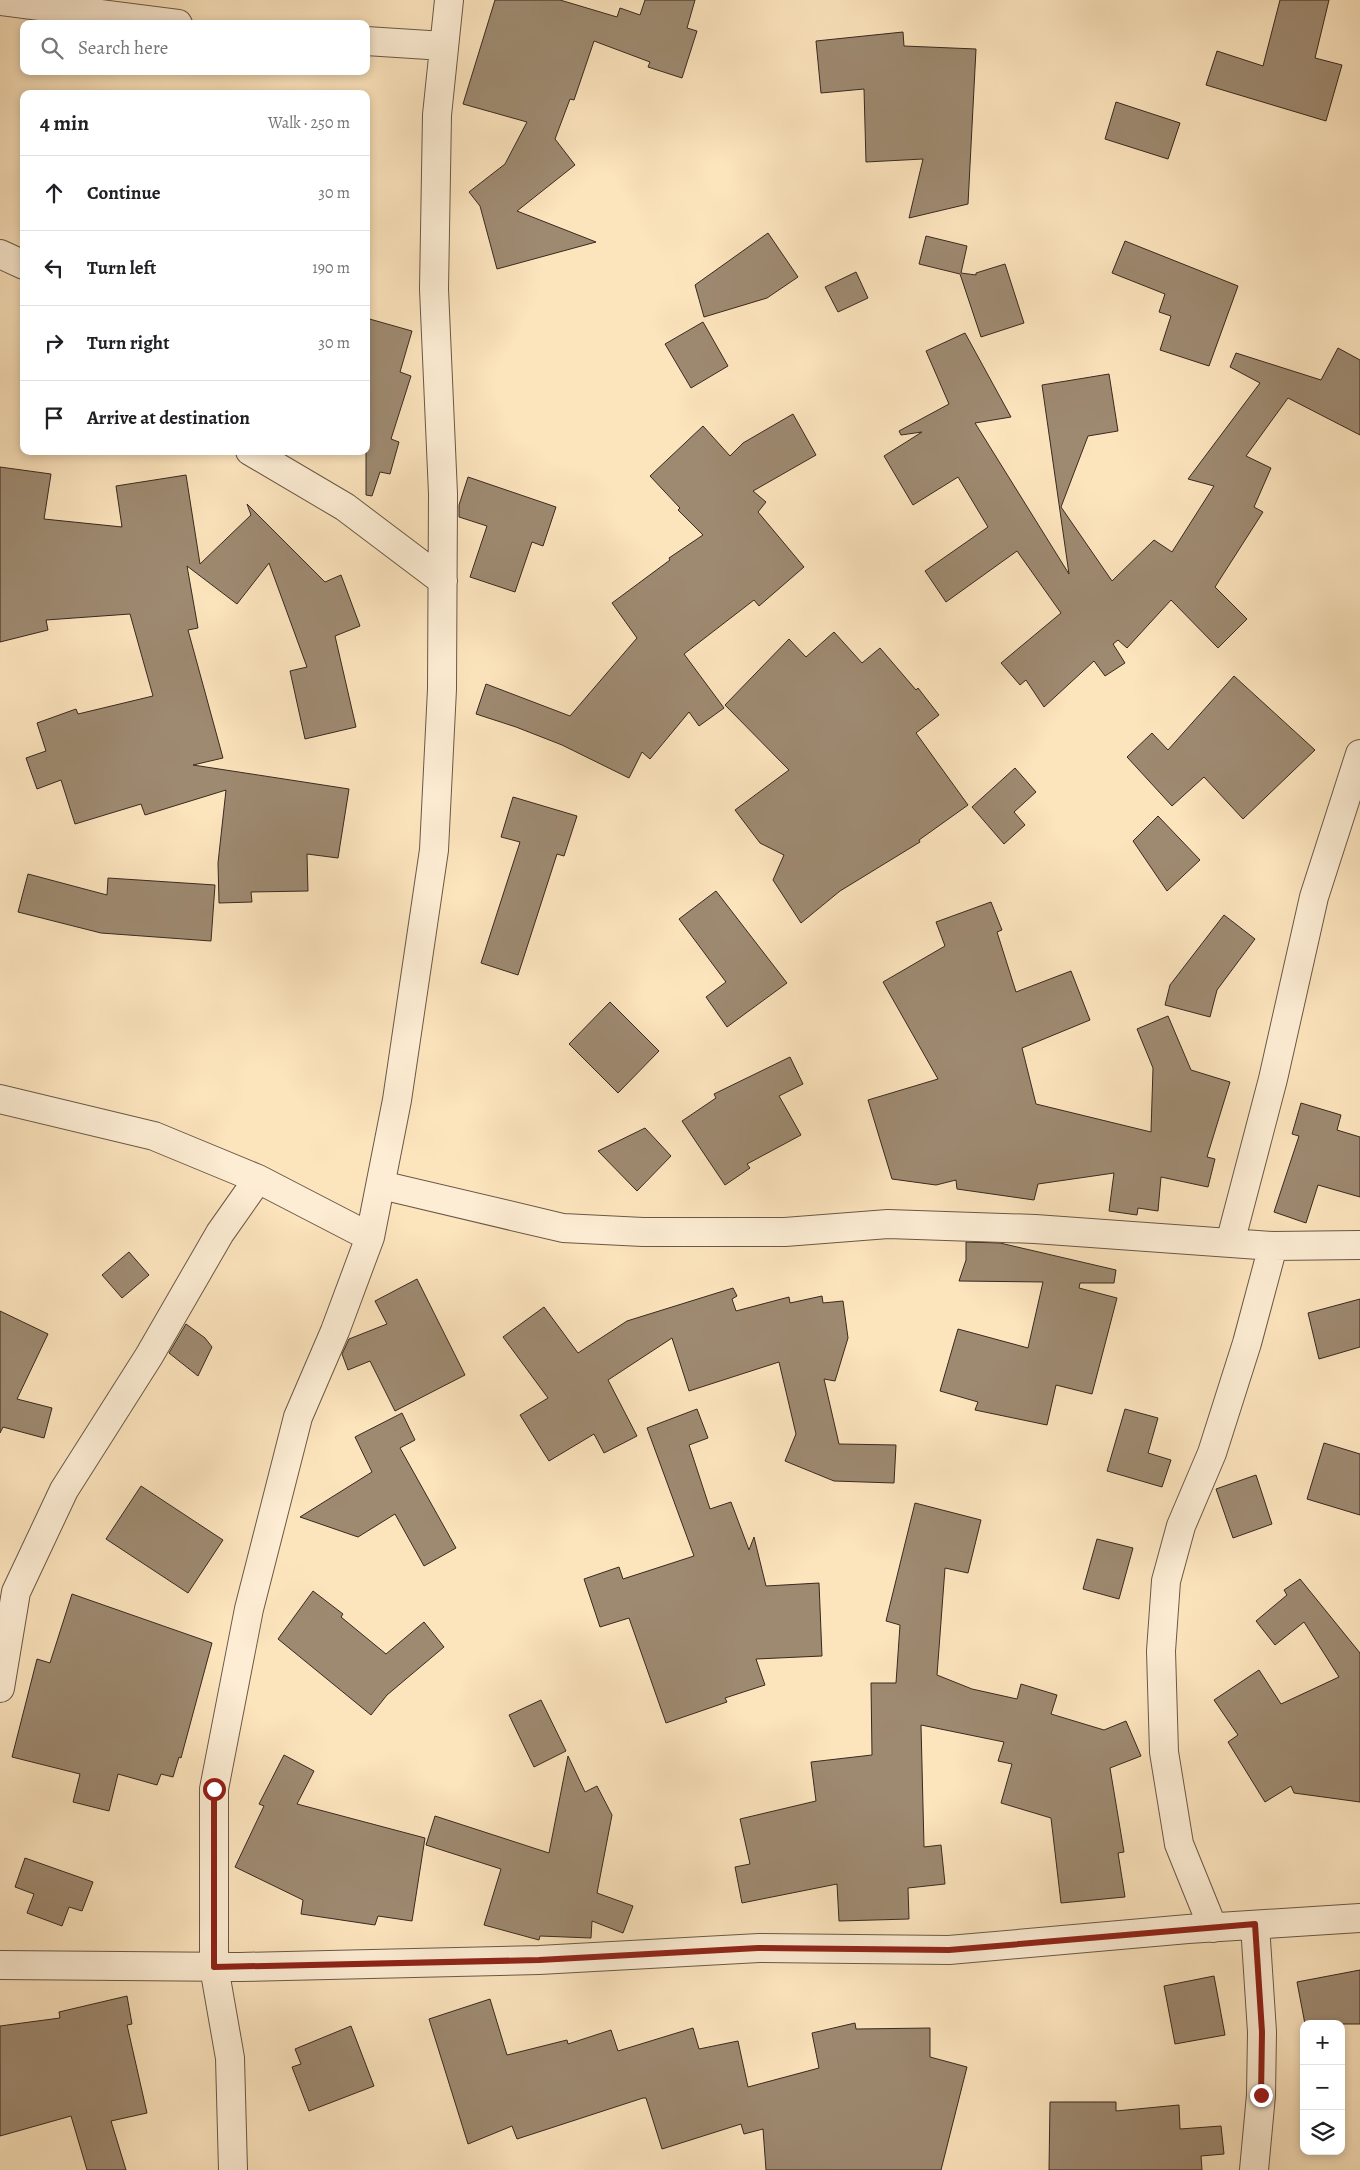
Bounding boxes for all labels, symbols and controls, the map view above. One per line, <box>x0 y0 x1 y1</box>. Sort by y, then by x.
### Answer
search box <box>20 20 370 75</box>
icon: search <box>38 34 66 62</box>
text: Search here <box>78 35 168 61</box>
text: 4 min <box>40 109 89 137</box>
text: Walk · 250 m <box>268 112 350 134</box>
icon: ahead <box>40 179 68 207</box>
text: Continue <box>87 180 161 206</box>
text: 30 m <box>318 182 350 204</box>
icon: left <box>40 254 68 282</box>
text: Turn left <box>87 255 156 281</box>
text: 190 m <box>312 257 350 279</box>
icon: right <box>40 329 68 357</box>
text: Turn right <box>87 330 169 356</box>
text: 30 m <box>318 332 350 354</box>
icon: arrive <box>40 404 68 432</box>
text: Arrive at destination <box>87 405 250 431</box>
route start <box>203 1778 226 1801</box>
map controls <box>1300 2020 1345 2155</box>
button: + <box>1300 2020 1345 2065</box>
button: − <box>1300 2065 1345 2110</box>
route end <box>1250 2084 1273 2107</box>
button: layers <box>1300 2110 1345 2155</box>

